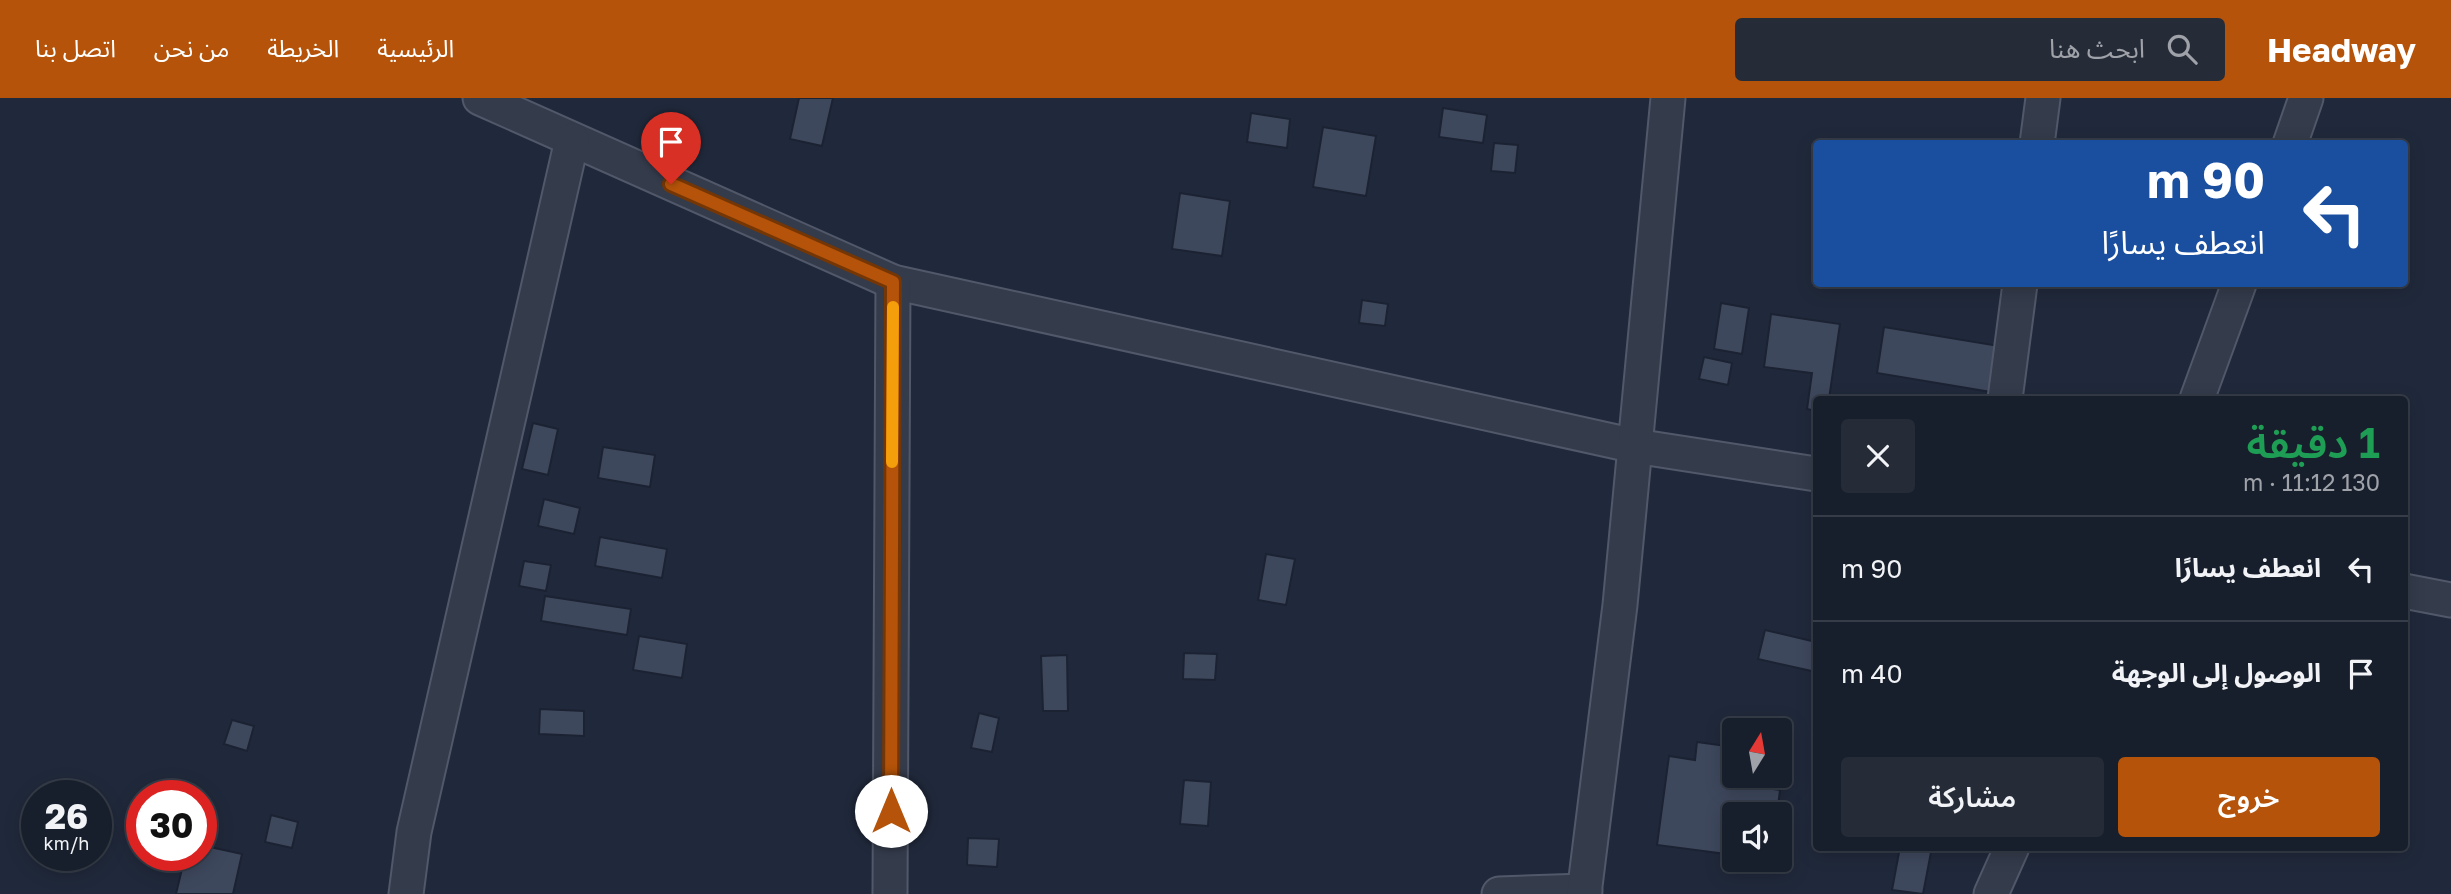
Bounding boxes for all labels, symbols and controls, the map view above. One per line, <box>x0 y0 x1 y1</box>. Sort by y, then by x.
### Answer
search box <box>1735 18 2225 81</box>
icon: search <box>2163 30 2201 68</box>
text: Headway <box>2267 30 2416 69</box>
text: اتصل بنا <box>35 33 116 62</box>
text: من نحن <box>154 33 229 62</box>
text: الخريطة <box>267 33 339 62</box>
text: الرئيسية <box>377 33 454 62</box>
text: ابحث هنا <box>2049 33 2145 64</box>
pin <box>641 112 701 184</box>
icon: arrive <box>652 123 690 161</box>
text: 90 m <box>2147 150 2265 209</box>
icon: left <box>2289 168 2380 259</box>
text: انعطف يسارًا <box>2102 223 2265 261</box>
text: 1 دقيقة <box>2246 417 2380 467</box>
button: close <box>1841 419 1915 493</box>
text: 130 m · 11:12 <box>2243 468 2380 496</box>
icon: left <box>2342 550 2380 588</box>
text: انعطف يسارًا <box>2175 552 2321 583</box>
text: 90 m <box>1841 553 1902 584</box>
icon: arrive <box>2342 655 2380 693</box>
text: الوصول إلى الوجهة <box>2112 657 2321 688</box>
text: 40 m <box>1841 658 1903 689</box>
north arrow <box>1722 718 1792 788</box>
map controls <box>1722 718 1792 872</box>
button: مشاركة <box>1841 757 2104 837</box>
button: خروج <box>2118 757 2380 837</box>
position arrow <box>854 774 928 848</box>
speed limit sign: 30 <box>126 780 217 871</box>
text: 26 <box>45 795 88 837</box>
button: sound <box>1722 802 1792 872</box>
text: km/h <box>44 832 89 854</box>

